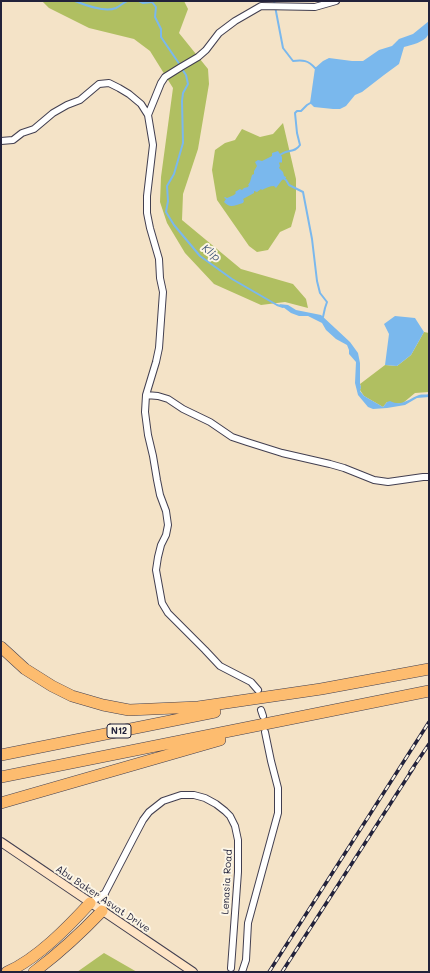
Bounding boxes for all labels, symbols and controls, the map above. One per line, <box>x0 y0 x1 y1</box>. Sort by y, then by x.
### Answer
water label: Klip <box>199 242 223 264</box>
road number: N12 <box>107 724 131 738</box>
street label: Lenasia Road <box>219 849 235 915</box>
street label: Abu Baker Asvat Drive <box>53 863 153 935</box>

